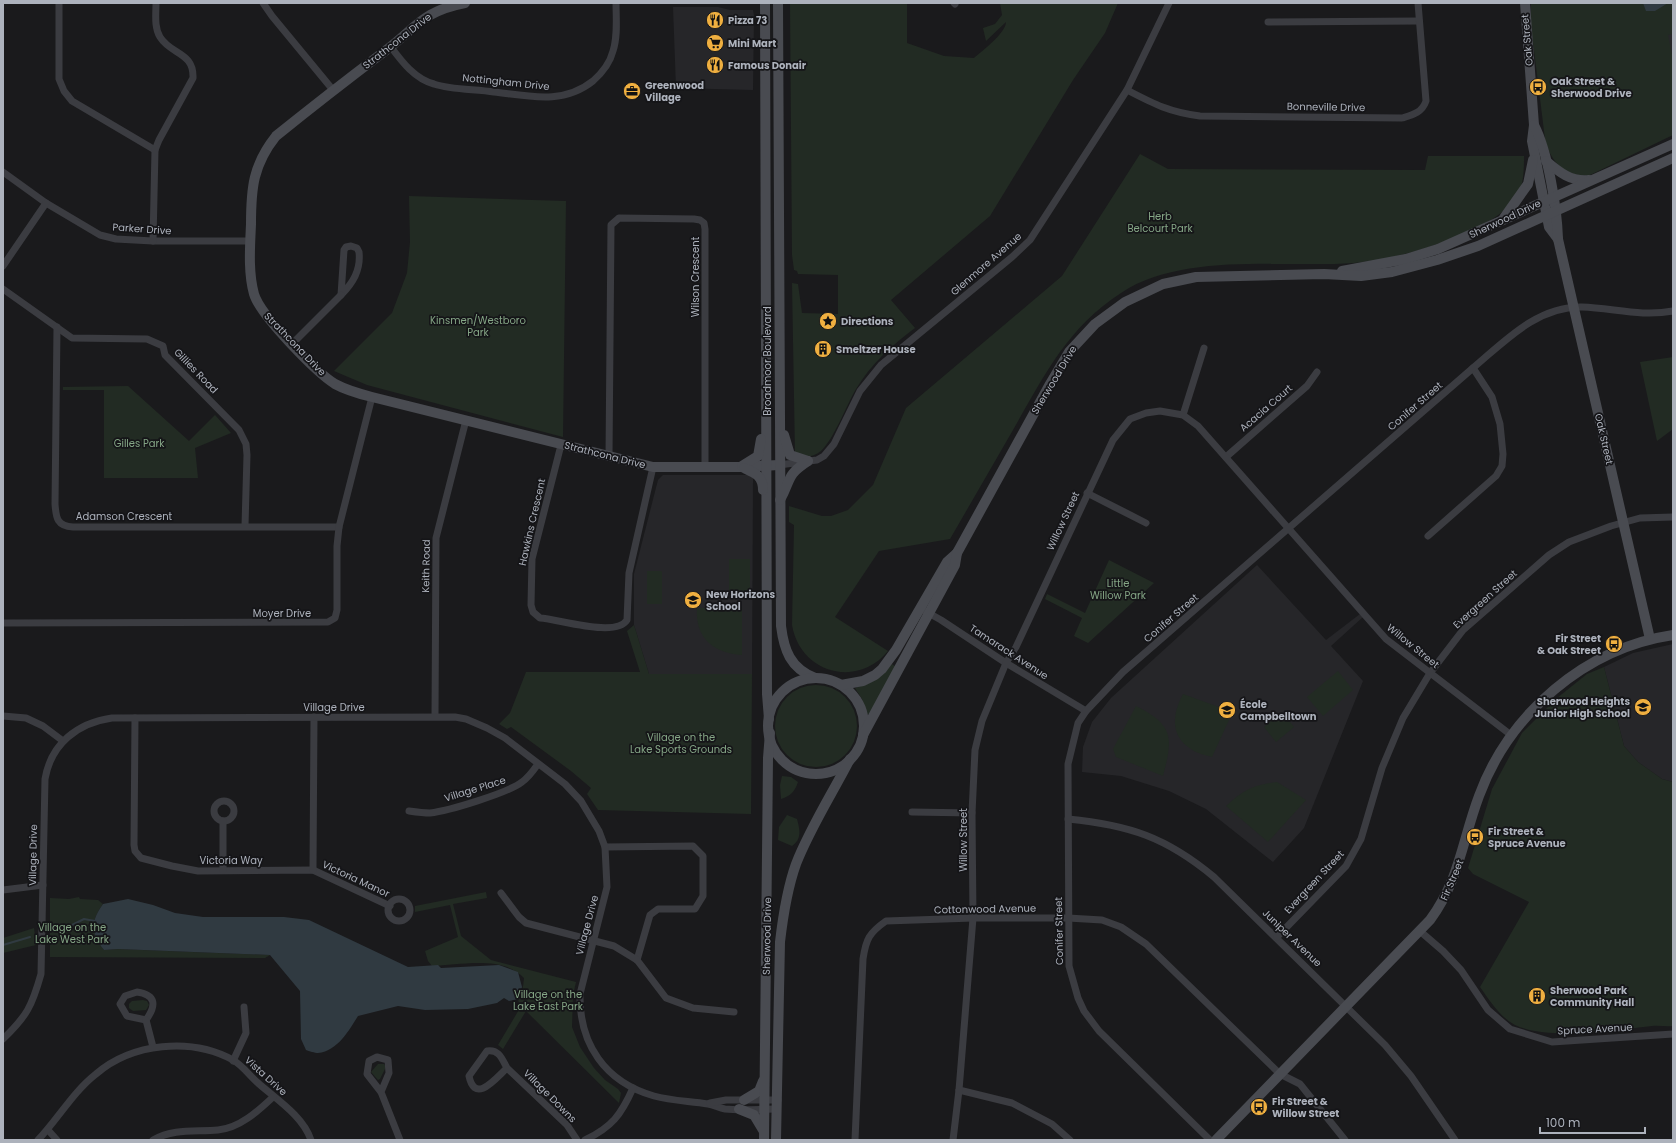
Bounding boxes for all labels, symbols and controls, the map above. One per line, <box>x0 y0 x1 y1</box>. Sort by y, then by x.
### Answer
street label: Strathcona Drive <box>360 9 434 73</box>
restaurant icon: Pizza 73 <box>705 10 725 30</box>
place label: Pizza 73 <box>728 13 767 28</box>
street label: Oak Street <box>1517 13 1537 66</box>
supermarket icon: Mini Mart <box>705 33 725 53</box>
place label: Mini Mart <box>728 36 776 51</box>
restaurant icon: Famous Donair <box>705 55 725 75</box>
place label: Famous Donair <box>728 58 807 73</box>
street label: Nottingham Drive <box>462 70 550 94</box>
place label: Oak Street & Sherwood Drive <box>1551 74 1632 101</box>
bus stop icon: Oak Street & Sherwood Drive <box>1528 77 1548 97</box>
place label: Greenwood Village <box>645 78 704 105</box>
office icon: Greenwood Village <box>622 81 642 101</box>
street label: Bonneville Drive <box>1287 99 1365 115</box>
street label: Sherwood Drive <box>1467 196 1543 242</box>
park label: Herb Belcourt Park <box>1127 209 1193 236</box>
street label: Parker Drive <box>112 219 172 239</box>
street label: Glenmore Avenue <box>947 229 1025 299</box>
street label: Wilson Crescent <box>688 236 703 317</box>
street label: Broadmoor Boulevard <box>760 306 775 416</box>
street label: Strathcona Drive <box>261 309 329 379</box>
place icon: Directions <box>818 311 838 331</box>
park label: Kinsmen/Westboro Park <box>430 313 526 340</box>
place label: Directions <box>841 314 894 329</box>
building icon: Smeltzer House <box>813 339 833 359</box>
place label: Smeltzer House <box>836 342 916 357</box>
street label: Sherwood Drive <box>1028 343 1080 417</box>
street label: Gillies Road <box>171 345 221 397</box>
street label: Conifer Street <box>1384 378 1446 434</box>
street label: Acacia Court <box>1236 381 1296 435</box>
street label: Oak Street <box>1591 412 1617 466</box>
park label: Gilles Park <box>114 436 165 451</box>
street label: Strathcona Drive <box>563 438 647 472</box>
street label: Hawkins Crescent <box>515 477 549 567</box>
street label: Willow Street <box>1043 489 1083 553</box>
street label: Adamson Crescent <box>76 509 173 524</box>
street label: Keith Road <box>418 539 434 593</box>
street label: Evergreen Street <box>1450 566 1521 632</box>
park label: Little Willow Park <box>1090 576 1147 603</box>
place label: New Horizons School <box>706 587 775 614</box>
school or university icon: New Horizons School <box>683 590 703 610</box>
street label: Conifer Street <box>1140 590 1202 646</box>
street label: Moyer Drive <box>253 606 311 621</box>
street label: Willow Street <box>1384 620 1443 672</box>
street label: Tamarack Avenue <box>967 621 1051 683</box>
place label: Fir Street & Oak Street <box>1537 631 1601 658</box>
bus stop icon: Fir Street & Oak Street <box>1604 634 1624 654</box>
place label: Sherwood Heights Junior High School <box>1534 694 1630 721</box>
place label: École Campbelltown <box>1240 697 1317 724</box>
school or university icon: Sherwood Heights Junior High School <box>1633 697 1653 717</box>
street label: Village Drive <box>303 700 365 715</box>
school or university icon: École Campbelltown <box>1217 700 1237 720</box>
park label: Village on the Lake Sports Grounds <box>630 730 732 757</box>
street label: Village Place <box>442 772 508 806</box>
street label: Willow Street <box>956 808 971 872</box>
street label: Village Drive <box>25 824 41 886</box>
place label: Fir Street & Spruce Avenue <box>1488 824 1566 851</box>
bus stop icon: Fir Street & Spruce Avenue <box>1465 827 1485 847</box>
street label: Evergreen Street <box>1281 847 1348 917</box>
street label: Victoria Way <box>199 853 263 868</box>
street label: Victoria Manor <box>320 857 392 901</box>
street label: Fir Street <box>1437 857 1467 903</box>
street label: Village Drive <box>572 893 602 957</box>
street label: Conifer Street <box>1051 896 1067 965</box>
street label: Sherwood Drive <box>759 897 775 975</box>
street label: Cottonwood Avenue <box>934 901 1036 917</box>
street label: Juniper Avenue <box>1259 906 1325 970</box>
park label: Village on the Lake West Park <box>35 920 110 947</box>
place label: Sherwood Park Community Hall <box>1550 983 1634 1010</box>
building icon: Sherwood Park Community Hall <box>1527 986 1547 1006</box>
park label: Village on the Lake East Park <box>513 987 584 1014</box>
street label: Spruce Avenue <box>1557 1020 1633 1038</box>
street label: Vista Drive <box>241 1053 291 1099</box>
street label: Village Downs <box>520 1066 580 1126</box>
place label: Fir Street & Willow Street <box>1272 1094 1339 1121</box>
bus stop icon: Fir Street & Willow Street <box>1249 1097 1269 1117</box>
scale bar <box>1540 1109 1645 1135</box>
text: 100 m <box>1546 1114 1580 1131</box>

